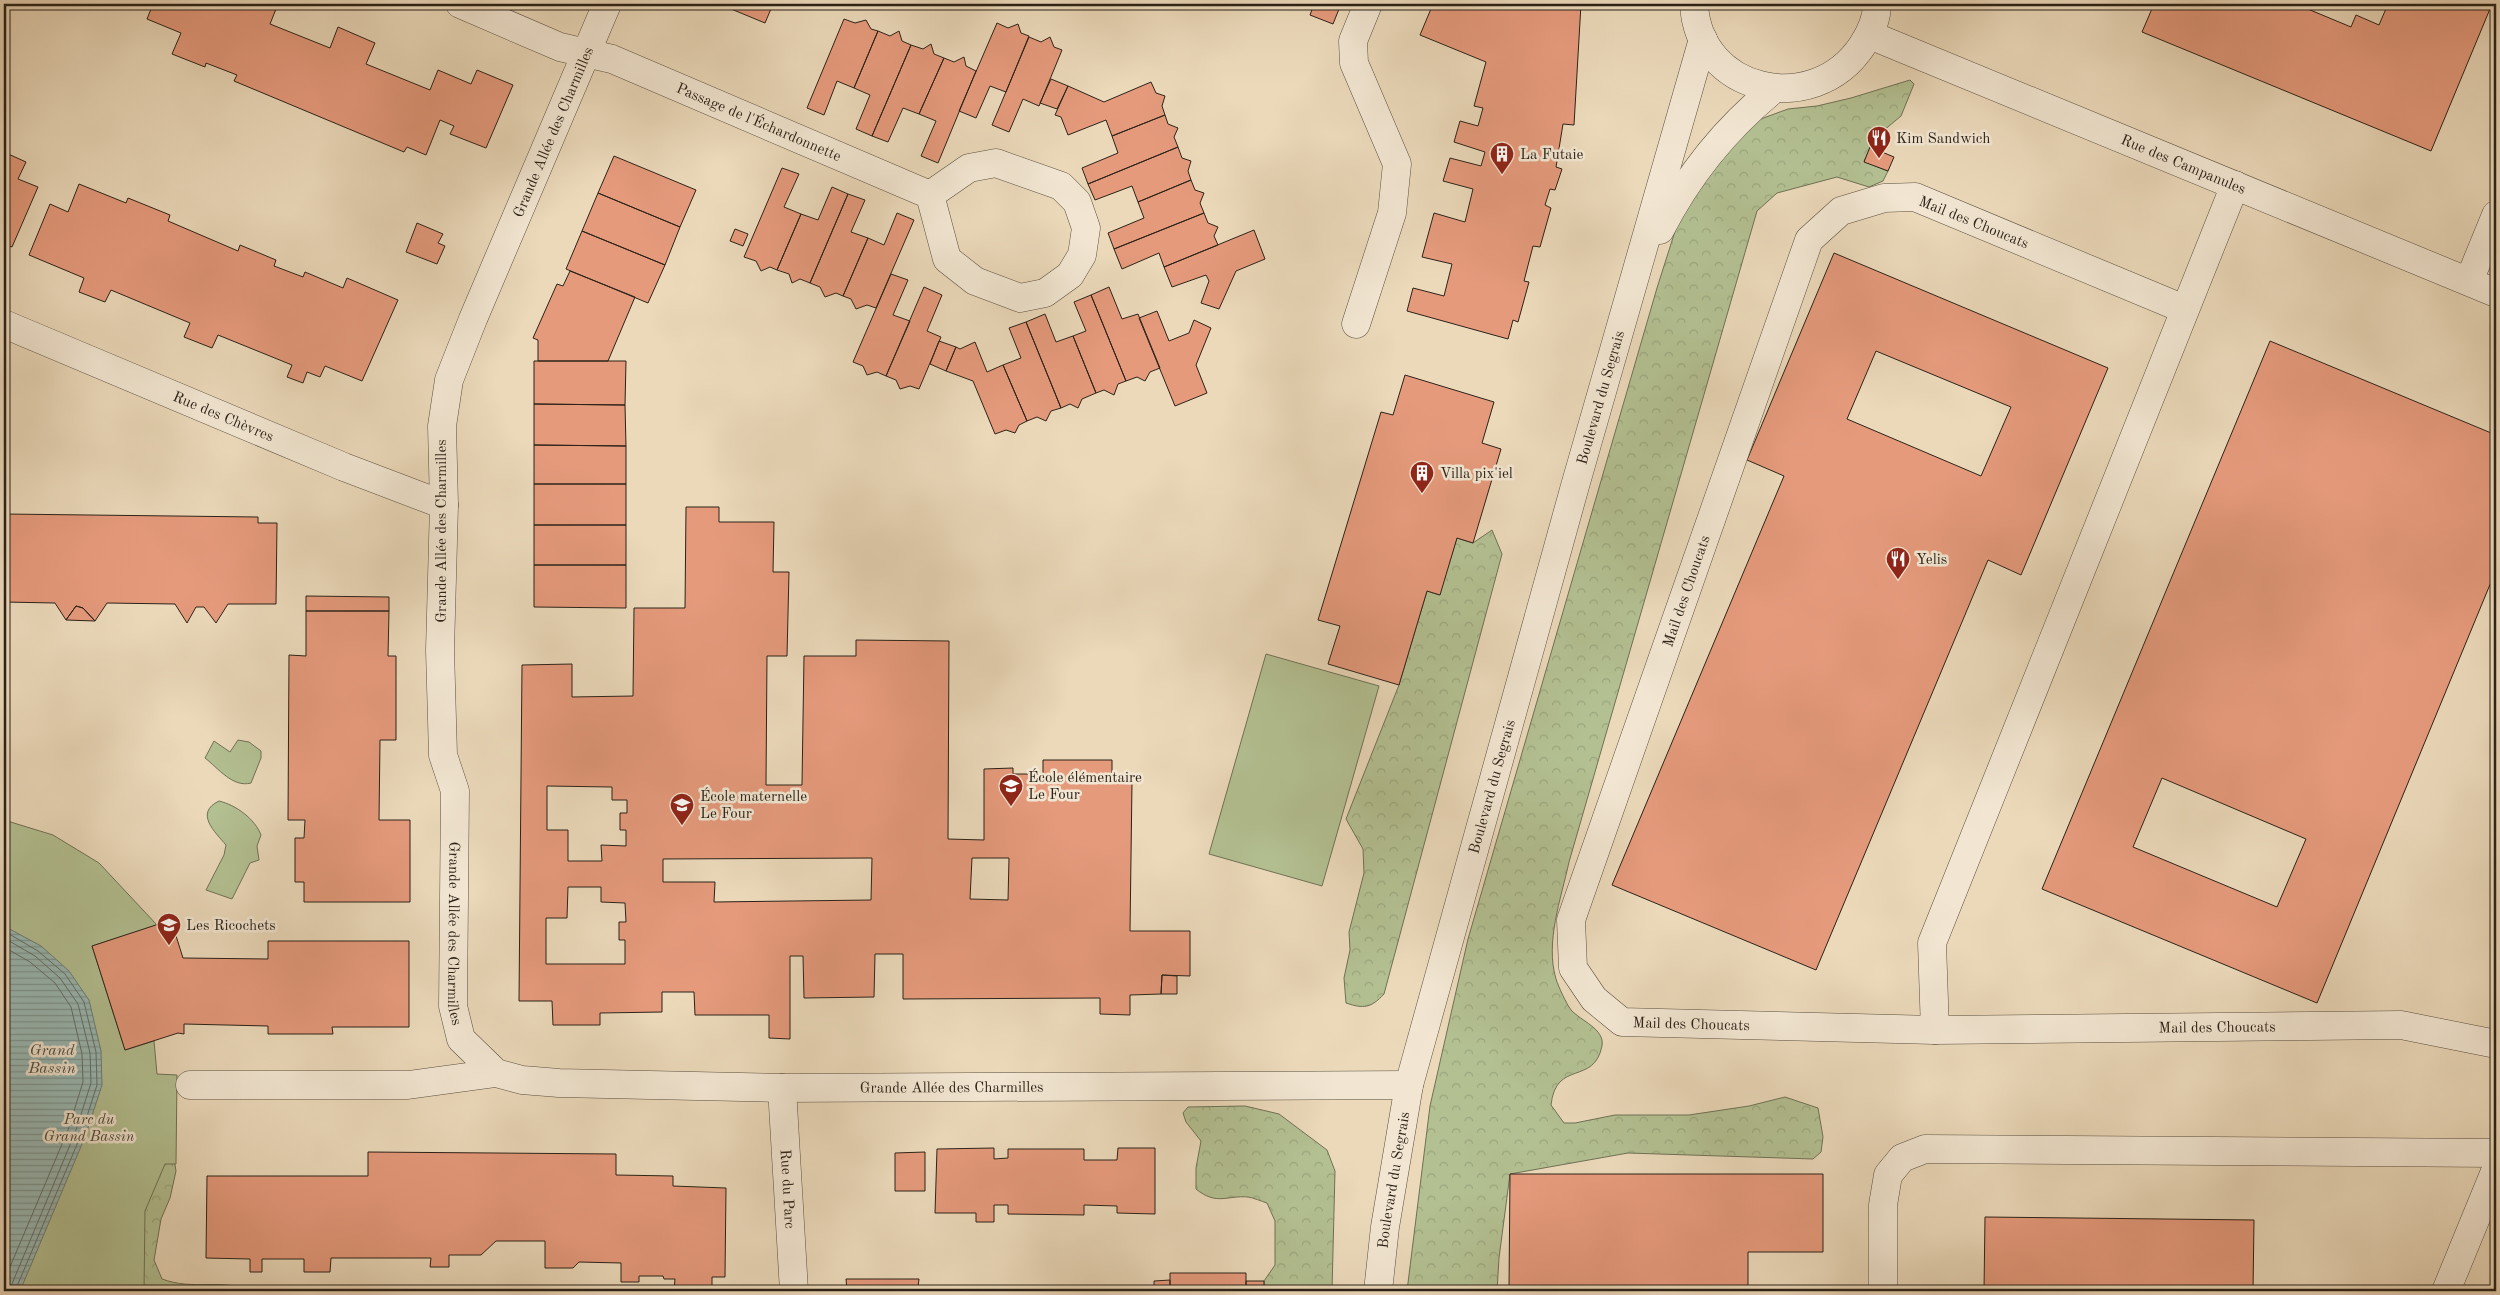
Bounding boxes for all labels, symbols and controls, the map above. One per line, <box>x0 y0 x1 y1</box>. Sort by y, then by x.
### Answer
street label: Grande Allée des Charmilles <box>512 45 597 220</box>
street label: Passage de l'Échardonnette <box>674 81 843 165</box>
restaurant icon: Kim Sandwich <box>1866 125 1892 159</box>
place label: Kim Sandwich <box>1896 132 1991 147</box>
street label: Rue des Campanules <box>2118 133 2247 198</box>
building icon: La Futaie <box>1489 141 1515 175</box>
place label: La Futaie <box>1520 148 1584 163</box>
street label: Mail des Choucats <box>1916 195 2031 252</box>
street label: Boulevard du Segrais <box>1576 329 1628 467</box>
street label: Rue des Chèvres <box>170 390 275 446</box>
street label: Grande Allée des Charmilles <box>435 439 450 623</box>
building icon: Villa pix'iel <box>1409 460 1435 494</box>
place label: Villa pix'iel <box>1440 467 1513 482</box>
street label: Mail des Choucats <box>1661 534 1714 649</box>
restaurant icon: Yelis <box>1885 546 1911 580</box>
place label: Yelis <box>1916 553 1947 568</box>
street label: Boulevard du Segrais <box>1467 718 1519 856</box>
place label: École élémentaire Le Four <box>1028 768 1142 803</box>
school or university icon: École élémentaire Le Four <box>998 773 1024 807</box>
place label: École maternelle Le Four <box>700 787 807 822</box>
school or university icon: École maternelle Le Four <box>669 792 695 826</box>
street label: Grande Allée des Charmilles <box>444 842 463 1027</box>
school or university icon: Les Ricochets <box>156 912 182 946</box>
place label: Les Ricochets <box>186 919 276 934</box>
street label: Mail des Choucats <box>1632 1016 1750 1034</box>
street label: Mail des Choucats <box>2159 1020 2276 1037</box>
water label: Grand Bassin <box>27 1043 76 1077</box>
street label: Grande Allée des Charmilles <box>860 1081 1044 1097</box>
street label: Boulevard du Segrais <box>1377 1111 1413 1249</box>
park label: Parc du Grand Bassin <box>44 1113 135 1145</box>
street label: Rue du Parc <box>777 1149 796 1230</box>

